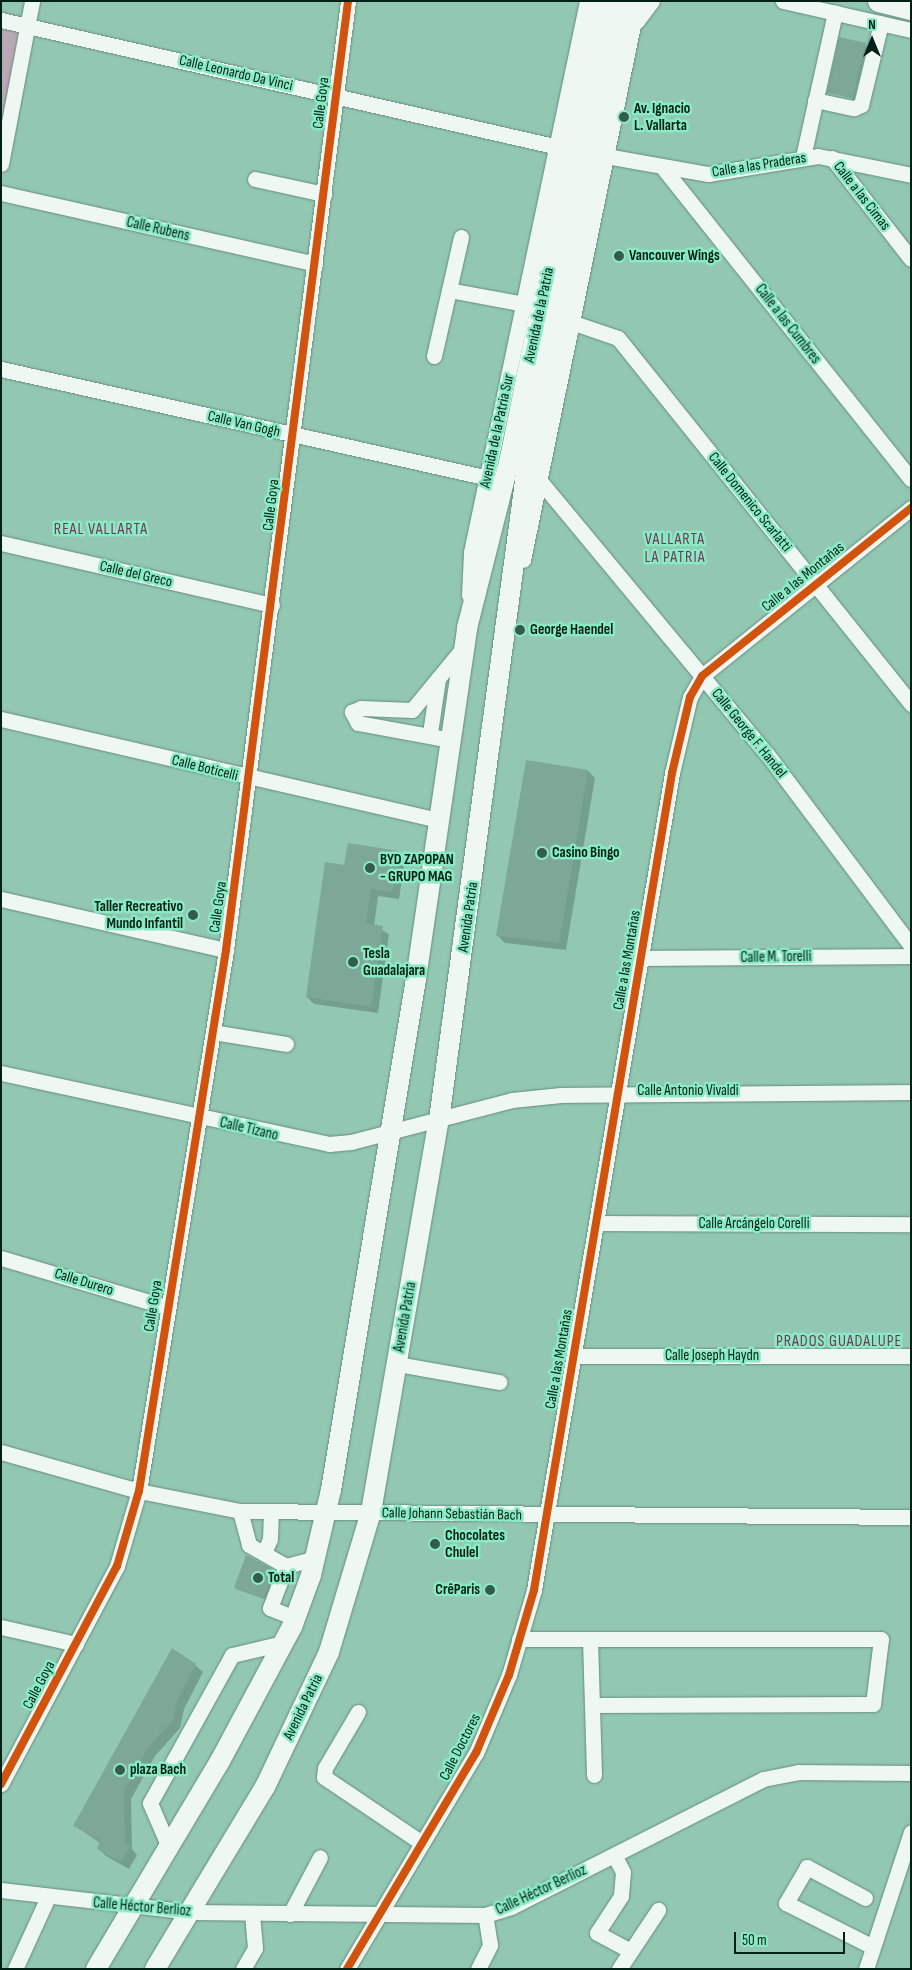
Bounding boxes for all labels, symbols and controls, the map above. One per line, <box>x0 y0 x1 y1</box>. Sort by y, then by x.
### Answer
north arrow <box>847 15 897 65</box>
text: N <box>868 16 876 33</box>
street label: Calle Leonardo Da Vinci <box>178 51 294 95</box>
street label: Calle Goya <box>309 76 333 130</box>
place label: Av. Ignacio L. Vallarta <box>634 99 690 134</box>
marker: Av. Ignacio L. Vallarta <box>618 111 630 123</box>
street label: Calle a las Praderas <box>711 149 807 181</box>
street label: Calle a las Cimas <box>830 158 894 234</box>
street label: Calle Rubens <box>125 213 191 245</box>
place label: Vancouver Wings <box>629 247 720 265</box>
marker: Vancouver Wings <box>613 250 625 262</box>
street label: Avenida de la Patria <box>520 266 558 364</box>
street label: Calle a las Cumbres <box>751 281 825 367</box>
street label: Avenida de la Patria Sur <box>476 372 518 490</box>
street label: Calle Van Gogh <box>206 407 282 441</box>
street label: Calle Domenico Scarlatti <box>704 449 796 555</box>
street label: Calle Goya <box>259 478 283 532</box>
district label: REAL VALLARTA <box>52 520 150 540</box>
district label: VALLARTA LA PATRIA <box>643 530 707 568</box>
street label: Calle a las Montañas <box>758 538 848 616</box>
street label: Calle del Greco <box>98 557 174 591</box>
place label: George Haendel <box>530 621 613 639</box>
marker: George Haendel <box>514 624 526 636</box>
street label: Calle George F. Handel <box>708 685 790 781</box>
street label: Calle Boticelli <box>170 751 240 785</box>
place label: Casino Bingo <box>552 844 620 862</box>
marker: Casino Bingo <box>536 847 548 859</box>
place label: BYD ZAPOPAN - GRUPO MAG <box>380 850 454 885</box>
marker: BYD ZAPOPAN - GRUPO MAG <box>364 862 376 874</box>
street label: Calle Goya <box>205 880 231 934</box>
street label: Avenida Patria <box>454 881 482 953</box>
place label: Taller Recreativo Mundo Infantil <box>94 897 183 932</box>
marker: Taller Recreativo Mundo Infantil <box>187 909 199 921</box>
street label: Calle a las Montañas <box>609 909 645 1011</box>
place label: Tesla Guadalajara <box>363 944 425 979</box>
street label: Calle M. Torelli <box>740 947 812 967</box>
marker: Tesla Guadalajara <box>347 956 359 968</box>
street label: Calle Antonio Vivaldi <box>637 1082 739 1100</box>
street label: Calle Tizano <box>218 1114 280 1144</box>
street label: Calle Arcángelo Corelli <box>698 1215 810 1233</box>
street label: Calle Durero <box>52 1265 116 1299</box>
street label: Calle Goya <box>140 1279 166 1333</box>
street label: Avenida Patria <box>390 1281 420 1353</box>
street label: Calle a las Montañas <box>541 1308 577 1410</box>
district label: PRADOS GUADALUPE <box>774 1332 904 1352</box>
street label: Calle Joseph Haydn <box>665 1347 759 1365</box>
street label: Calle Johann Sebastián Bach <box>382 1504 522 1524</box>
place label: Chocolates Chulel <box>445 1526 505 1561</box>
marker: Chocolates Chulel <box>429 1538 441 1550</box>
place label: Total <box>268 1569 294 1587</box>
marker: Total <box>252 1572 264 1584</box>
place label: CrêParis <box>435 1581 480 1599</box>
marker: CrêParis <box>484 1584 496 1596</box>
street label: Calle Goya <box>19 1658 59 1712</box>
street label: Avenida Patria <box>279 1671 327 1743</box>
street label: Calle Doctores <box>436 1711 484 1783</box>
place label: plaza Bach <box>130 1761 186 1779</box>
marker: plaza Bach <box>114 1764 126 1776</box>
street label: Calle Héctor Berlioz <box>493 1861 589 1919</box>
street label: Calle Héctor Berlioz <box>92 1894 192 1920</box>
scale bar <box>737 1922 848 1954</box>
text: 50 m <box>742 1931 767 1950</box>

